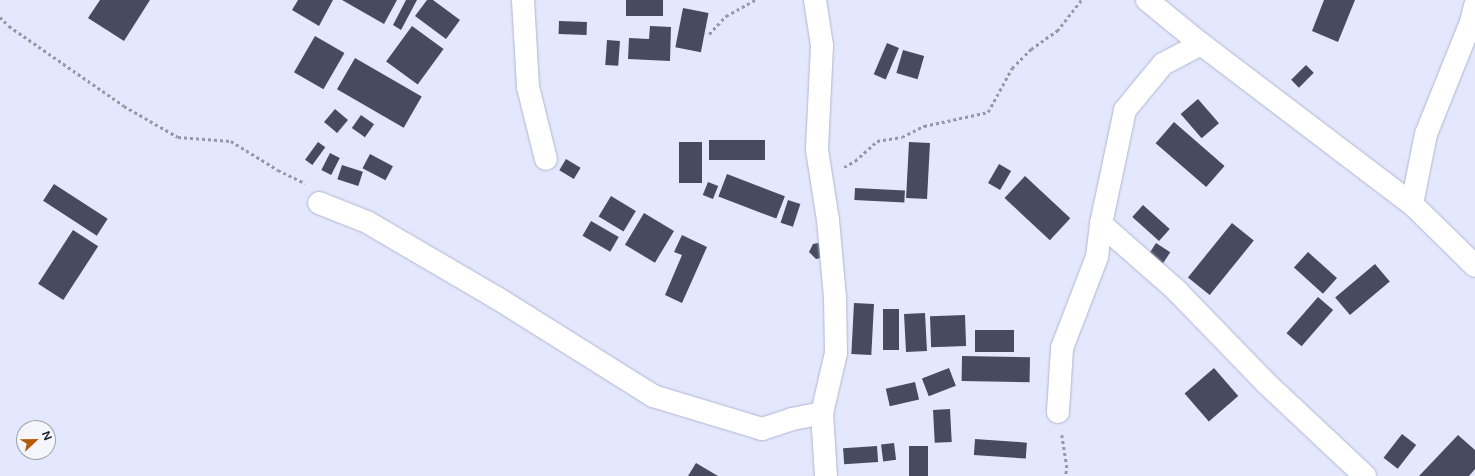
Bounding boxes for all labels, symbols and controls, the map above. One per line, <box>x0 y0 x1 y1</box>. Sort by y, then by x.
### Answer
north arrow <box>16 420 56 460</box>
text: N <box>39 429 54 442</box>

